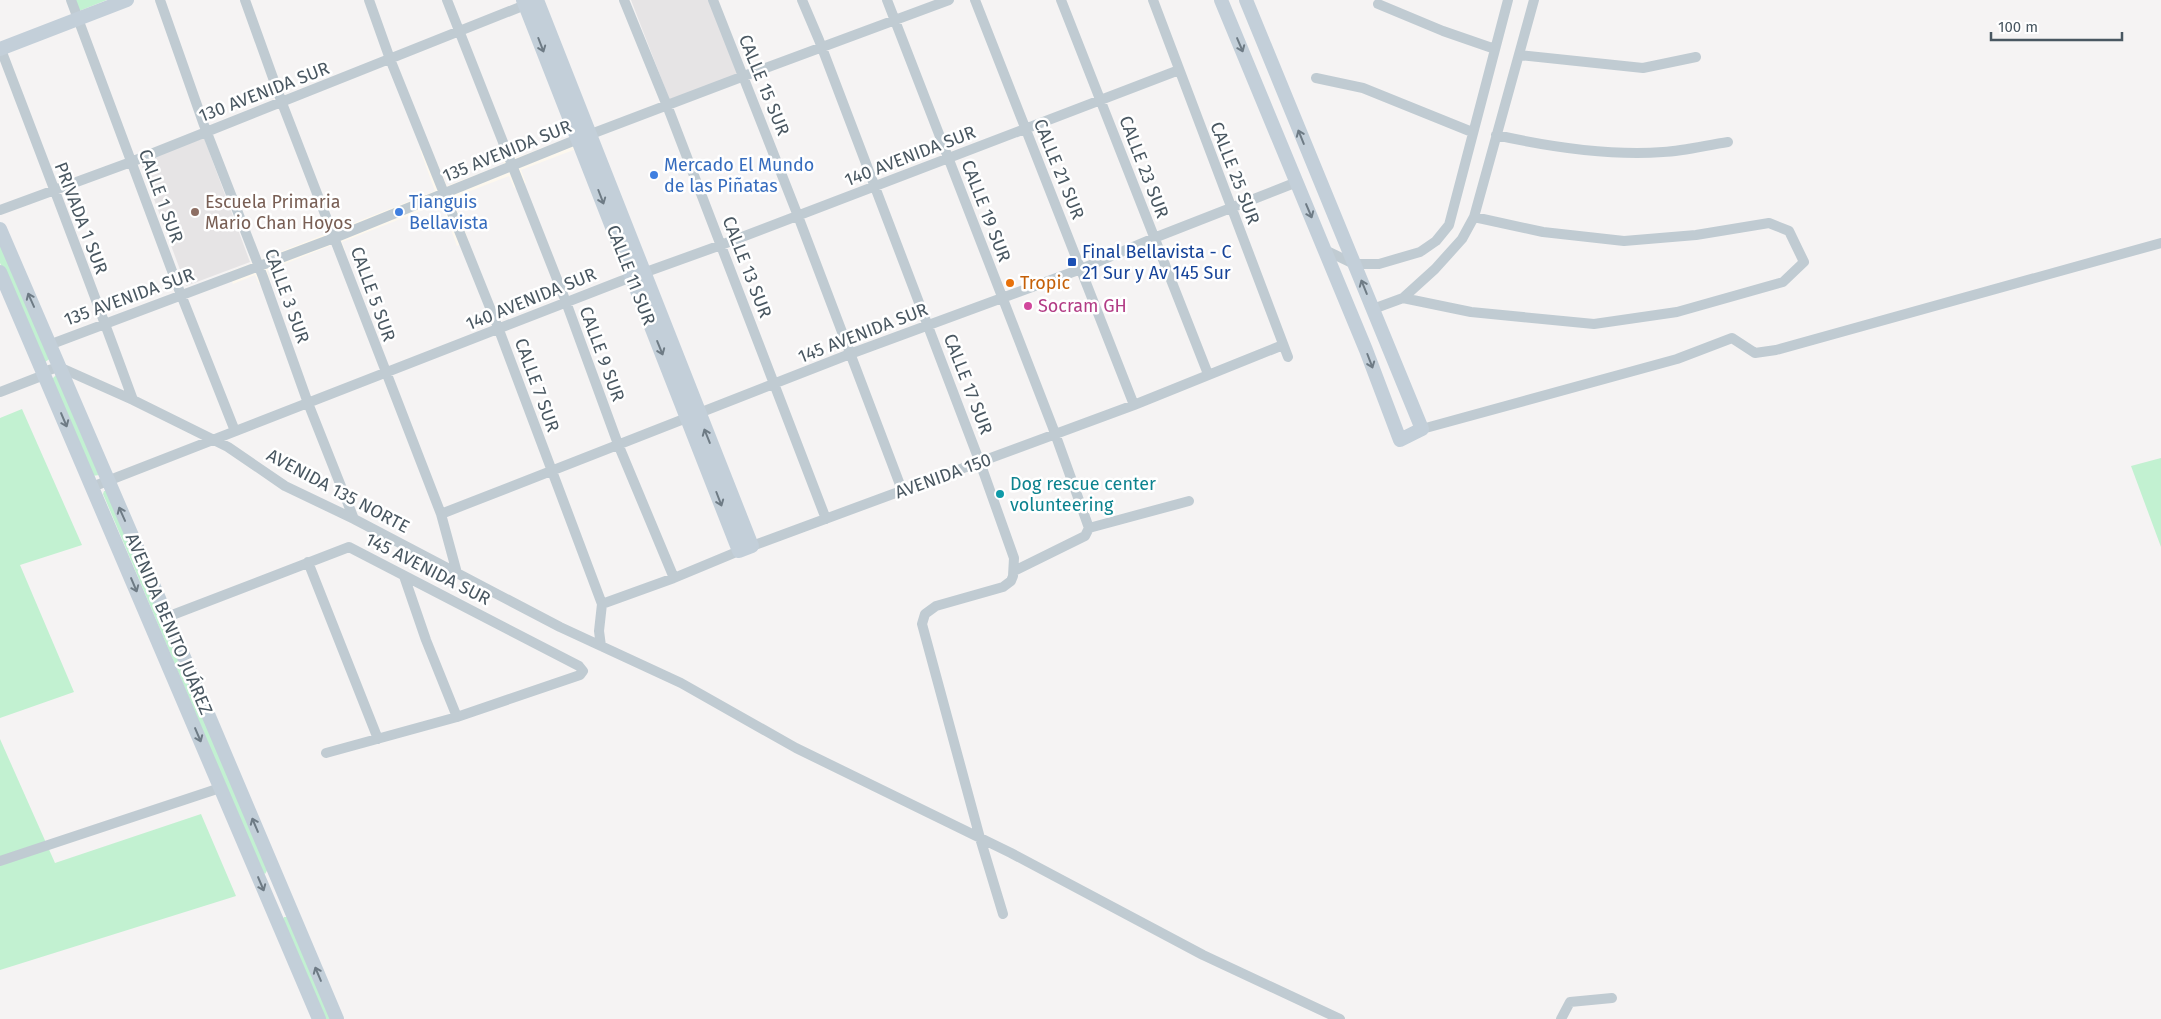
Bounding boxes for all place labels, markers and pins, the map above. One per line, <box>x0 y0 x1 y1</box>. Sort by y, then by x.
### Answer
place label: Mercado El Mundo de las Piñatas <box>664 154 814 197</box>
marker: Mercado El Mundo de las Piñatas <box>648 169 660 181</box>
place label: Escuela Primaria Mario Chan Hoyos <box>205 191 352 234</box>
place label: Tianguis Bellavista <box>409 191 488 234</box>
marker: Escuela Primaria Mario Chan Hoyos <box>189 206 201 218</box>
marker: Tianguis Bellavista <box>393 206 405 218</box>
place label: Final Bellavista - C 21 Sur y Av 145 Sur <box>1082 241 1232 284</box>
marker: Final Bellavista - C 21 Sur y Av 145 Sur <box>1066 256 1078 268</box>
place label: Tropic <box>1020 272 1070 294</box>
marker: Tropic <box>1004 277 1016 289</box>
place label: Socram GH <box>1038 295 1127 317</box>
marker: Socram GH <box>1022 300 1034 312</box>
place label: Dog rescue center volunteering <box>1010 473 1156 516</box>
marker: Dog rescue center volunteering <box>994 488 1006 500</box>

